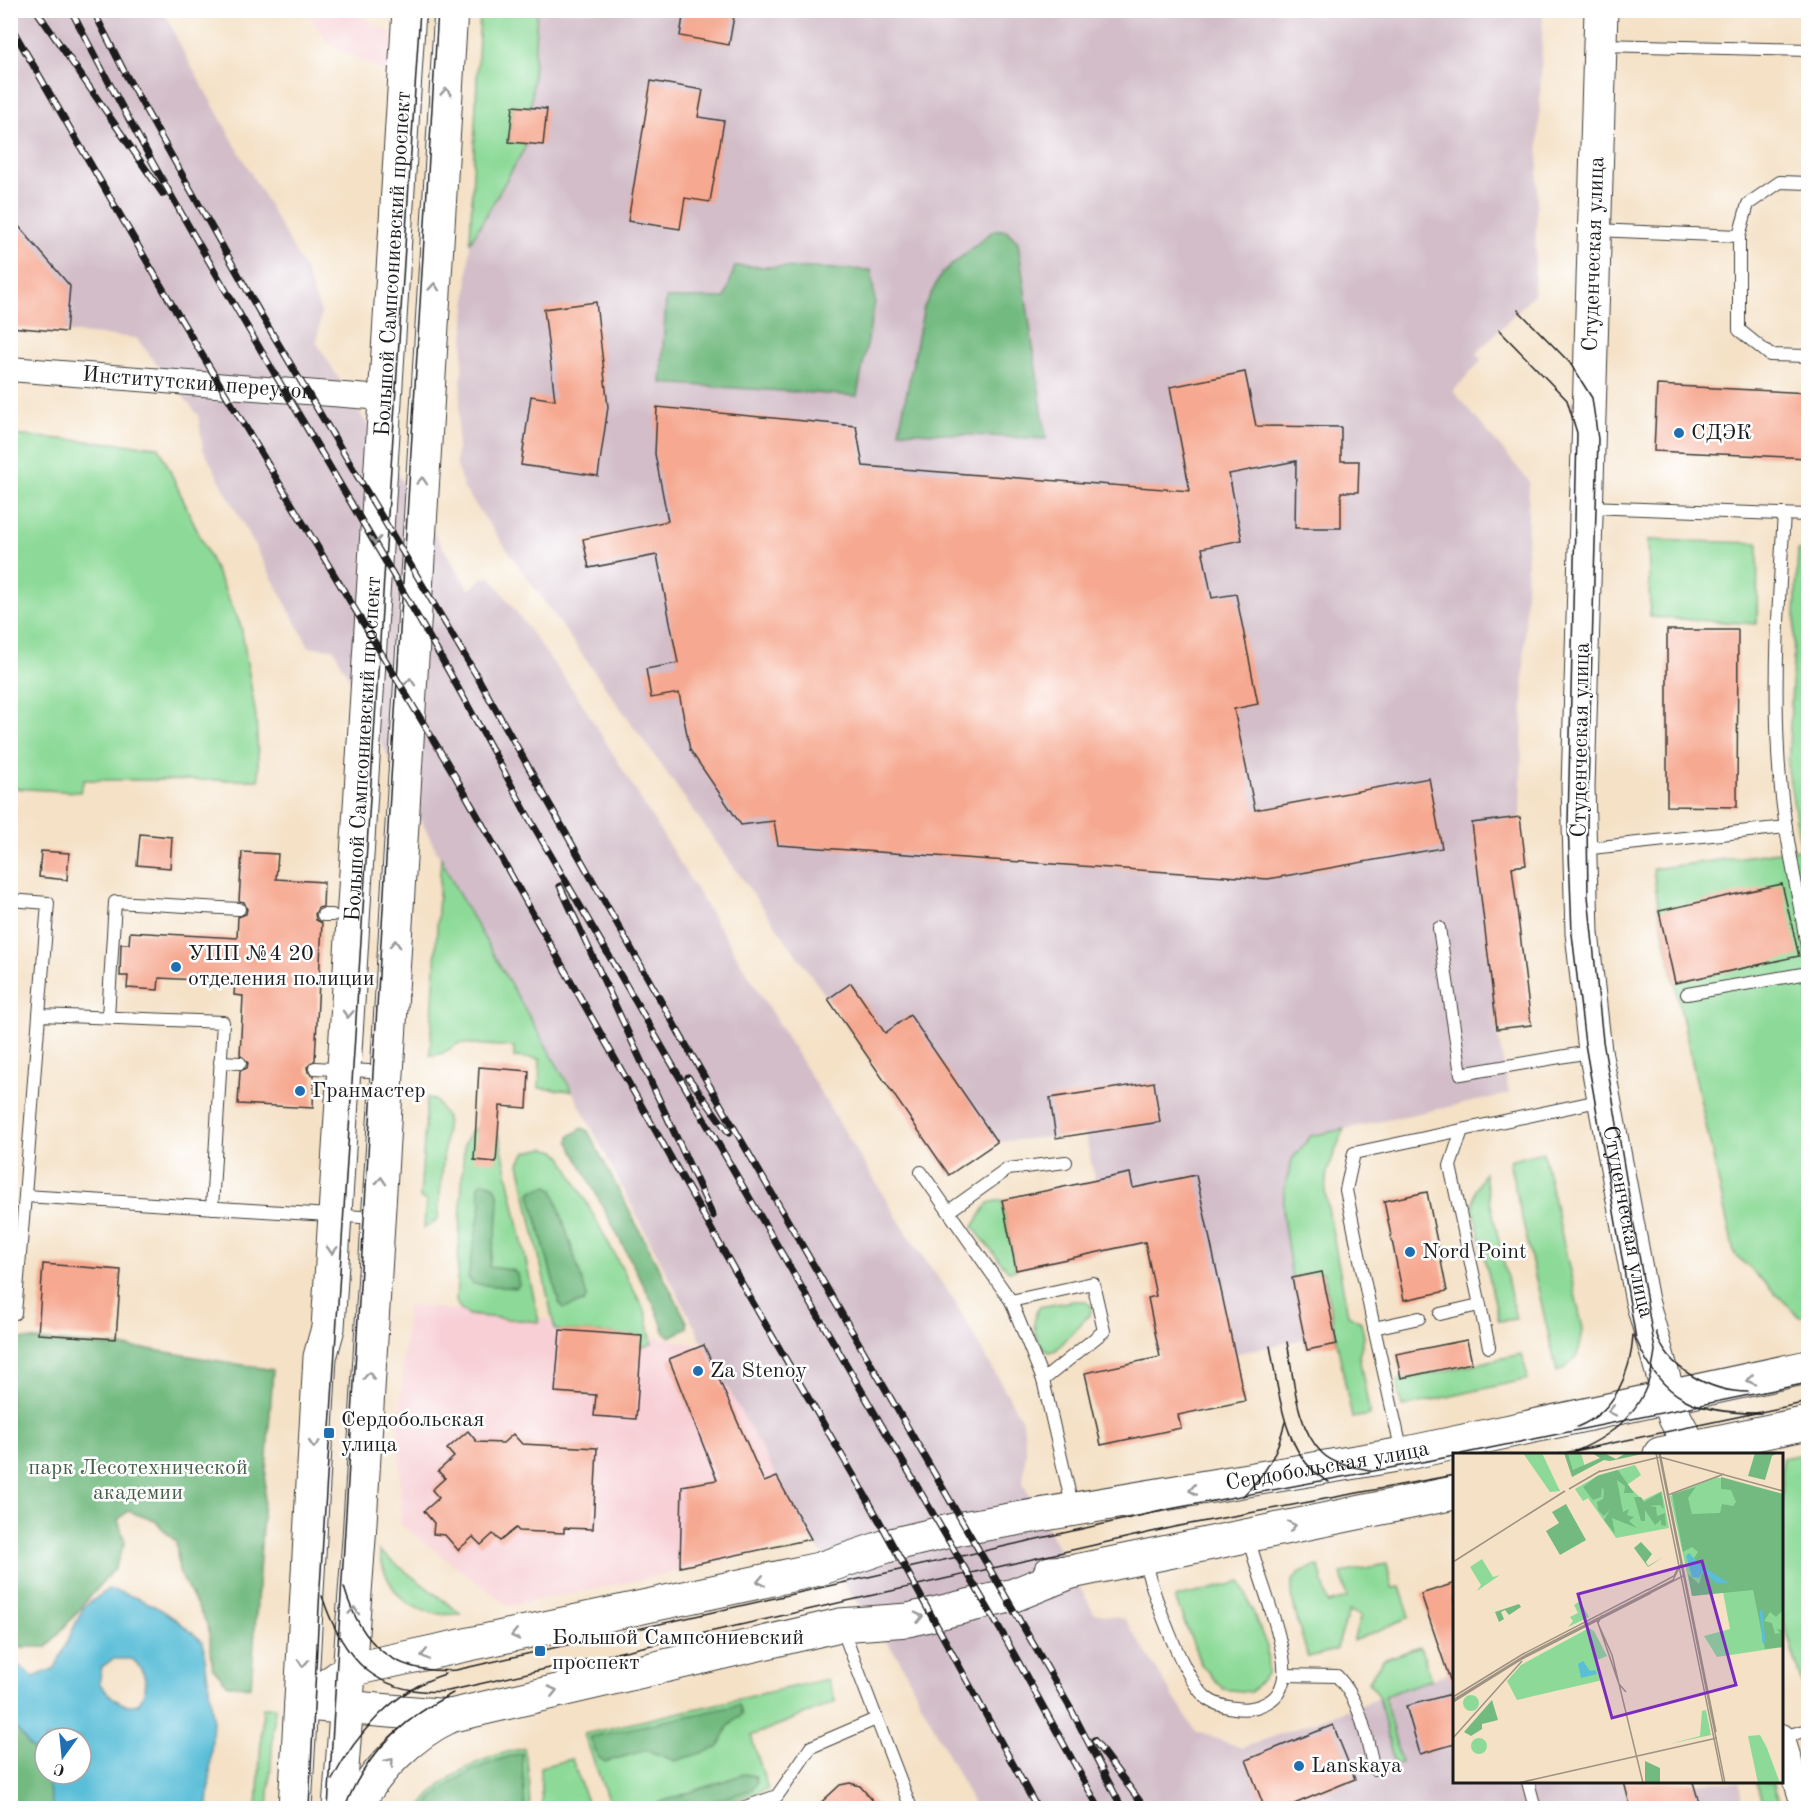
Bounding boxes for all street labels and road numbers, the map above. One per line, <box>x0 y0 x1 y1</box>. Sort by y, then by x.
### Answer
street label: Большой Сампсониевский проспект <box>372 90 415 437</box>
street label: Студенческая улица <box>1580 156 1608 352</box>
street label: Институтский переулок <box>81 364 313 403</box>
street label: Большой Сампсониевский проспект <box>342 576 385 922</box>
street label: Студенческая улица <box>1568 642 1594 838</box>
street label: Студенческая улица <box>1598 1124 1657 1321</box>
street label: Сердобольская улица <box>1224 1438 1431 1495</box>

